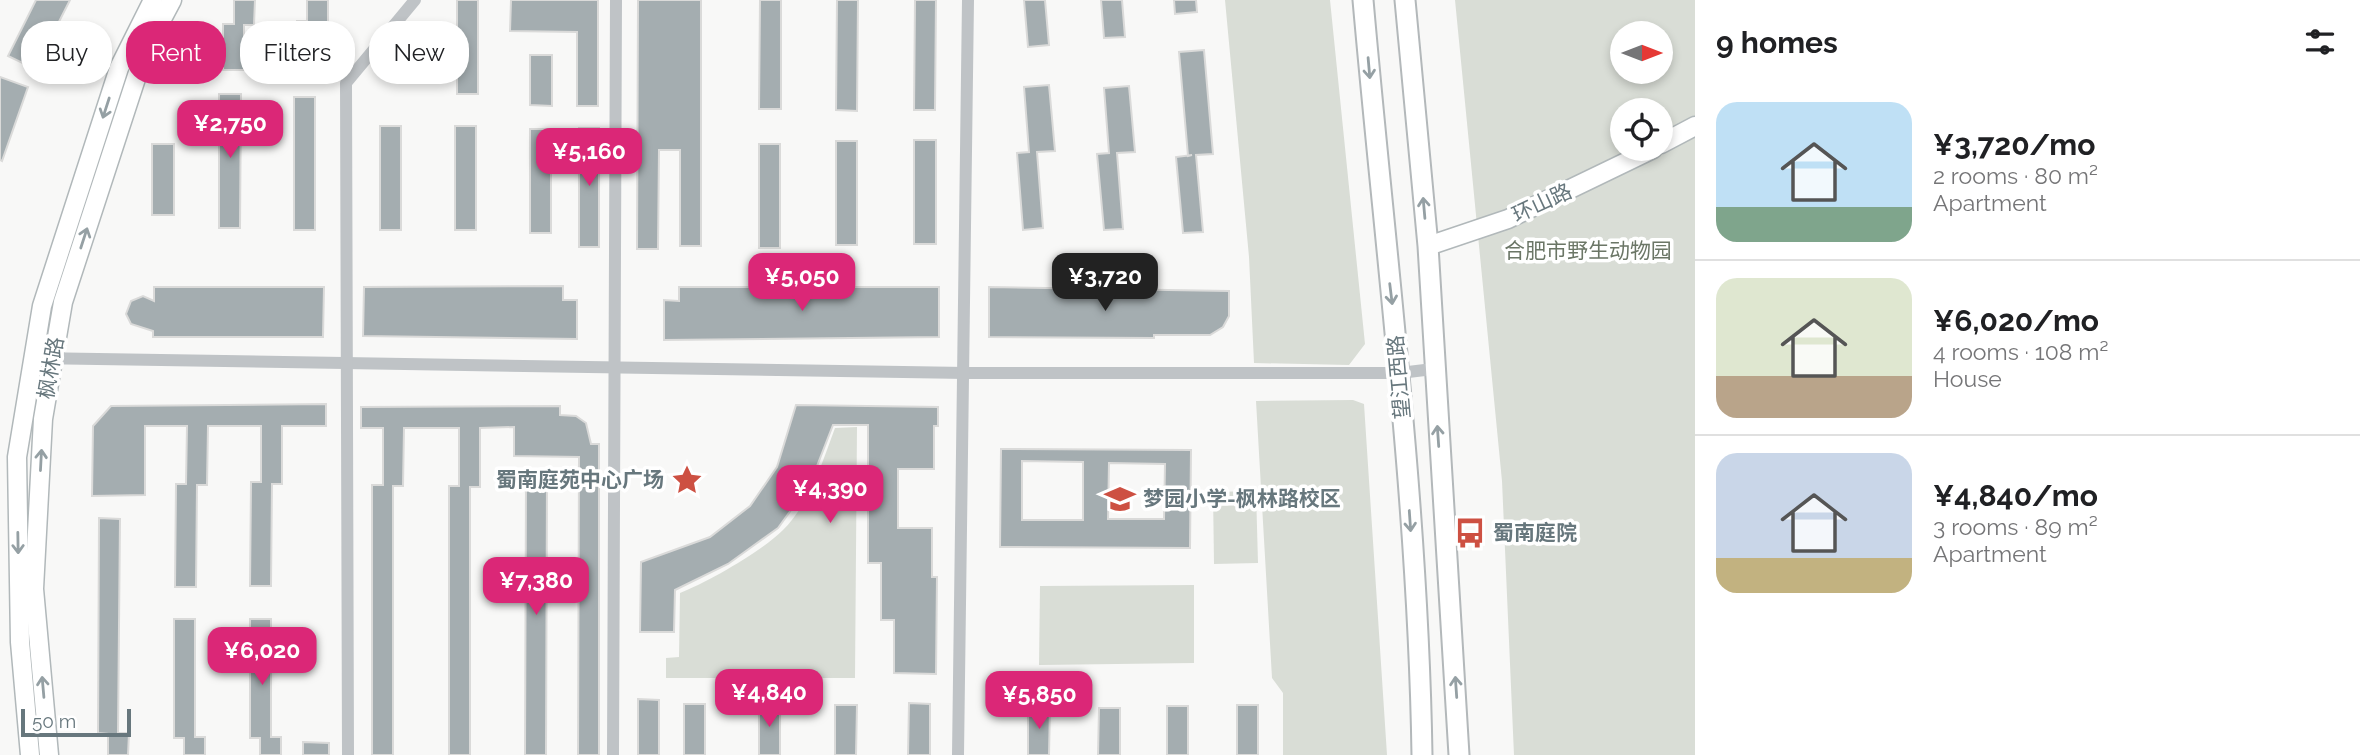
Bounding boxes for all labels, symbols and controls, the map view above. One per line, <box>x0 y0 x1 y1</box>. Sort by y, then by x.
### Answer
chip: Buy <box>21 21 112 84</box>
chip: Rent <box>126 21 226 84</box>
chip: Filters <box>240 21 355 84</box>
chip: New <box>369 21 469 84</box>
north arrow <box>1610 21 1673 84</box>
map controls <box>1610 21 1673 161</box>
icon: filters <box>2301 23 2339 61</box>
text: 9 homes <box>1716 25 1838 60</box>
one-way arrow <box>1363 56 1376 79</box>
one-way arrow <box>99 96 112 118</box>
button: locate <box>1610 98 1673 161</box>
pin: ¥2,750 <box>173 100 287 160</box>
text: ¥2,750 <box>193 109 267 136</box>
text: ¥3,720/mo <box>1933 127 2095 162</box>
pin: ¥5,160 <box>532 128 646 188</box>
icon: home <box>1772 130 1856 214</box>
text: ¥5,160 <box>552 137 626 164</box>
text: 2 rooms · 80 m² <box>1933 162 2098 189</box>
street label: 环山路 <box>1508 178 1576 227</box>
text: Apartment <box>1933 189 2047 216</box>
one-way arrow <box>1417 198 1430 220</box>
one-way arrow <box>79 227 91 249</box>
park label: 合肥市野生动物园 <box>1504 238 1672 263</box>
pin: ¥5,050 <box>745 254 859 313</box>
pin: ¥3,720 <box>1048 254 1162 313</box>
text: ¥5,050 <box>764 262 840 289</box>
text: ¥3,720 <box>1068 262 1142 289</box>
one-way arrow <box>1384 283 1397 305</box>
text: ¥6,020/mo <box>1933 303 2099 338</box>
icon: home <box>1772 306 1856 390</box>
street label: 望江西路 <box>1382 334 1415 420</box>
street label: 枫林路 <box>33 335 68 401</box>
text: 4 rooms · 108 m² <box>1933 338 2108 365</box>
text: House <box>1933 365 2002 392</box>
one-way arrow <box>1431 425 1444 447</box>
one-way arrow <box>34 449 47 472</box>
place icon: 蜀南庭苑中心广场 <box>670 463 704 497</box>
pin: ¥4,390 <box>773 466 887 525</box>
place label: 蜀南庭苑中心广场 <box>496 467 664 492</box>
text: ¥4,390 <box>792 474 868 501</box>
text: ¥4,840/mo <box>1933 478 2098 513</box>
icon: home <box>1772 481 1856 565</box>
school or university icon: 梦园小学-枫林路校区 <box>1103 482 1137 516</box>
place label: 梦园小学-枫林路校区 <box>1143 486 1341 511</box>
one-way arrow <box>1404 509 1417 532</box>
text: 3 rooms · 89 m² <box>1933 513 2098 540</box>
bus stop icon: 蜀南庭院 <box>1453 516 1487 550</box>
place label: 蜀南庭院 <box>1493 520 1577 545</box>
one-way arrow <box>12 532 25 555</box>
text: Apartment <box>1933 540 2047 567</box>
pin: ¥7,380 <box>479 558 593 617</box>
text: ¥7,380 <box>499 566 573 593</box>
pin: ¥6,020 <box>205 628 319 687</box>
text: ¥6,020 <box>224 636 300 663</box>
pin: ¥4,840 <box>712 670 826 729</box>
pin: ¥5,850 <box>982 672 1096 731</box>
one-way arrow <box>36 676 49 699</box>
one-way arrow <box>1449 676 1462 699</box>
text: ¥4,840 <box>731 678 807 705</box>
text: ¥5,850 <box>1001 680 1077 707</box>
scale bar <box>21 706 131 738</box>
text: 50 m <box>32 710 76 732</box>

